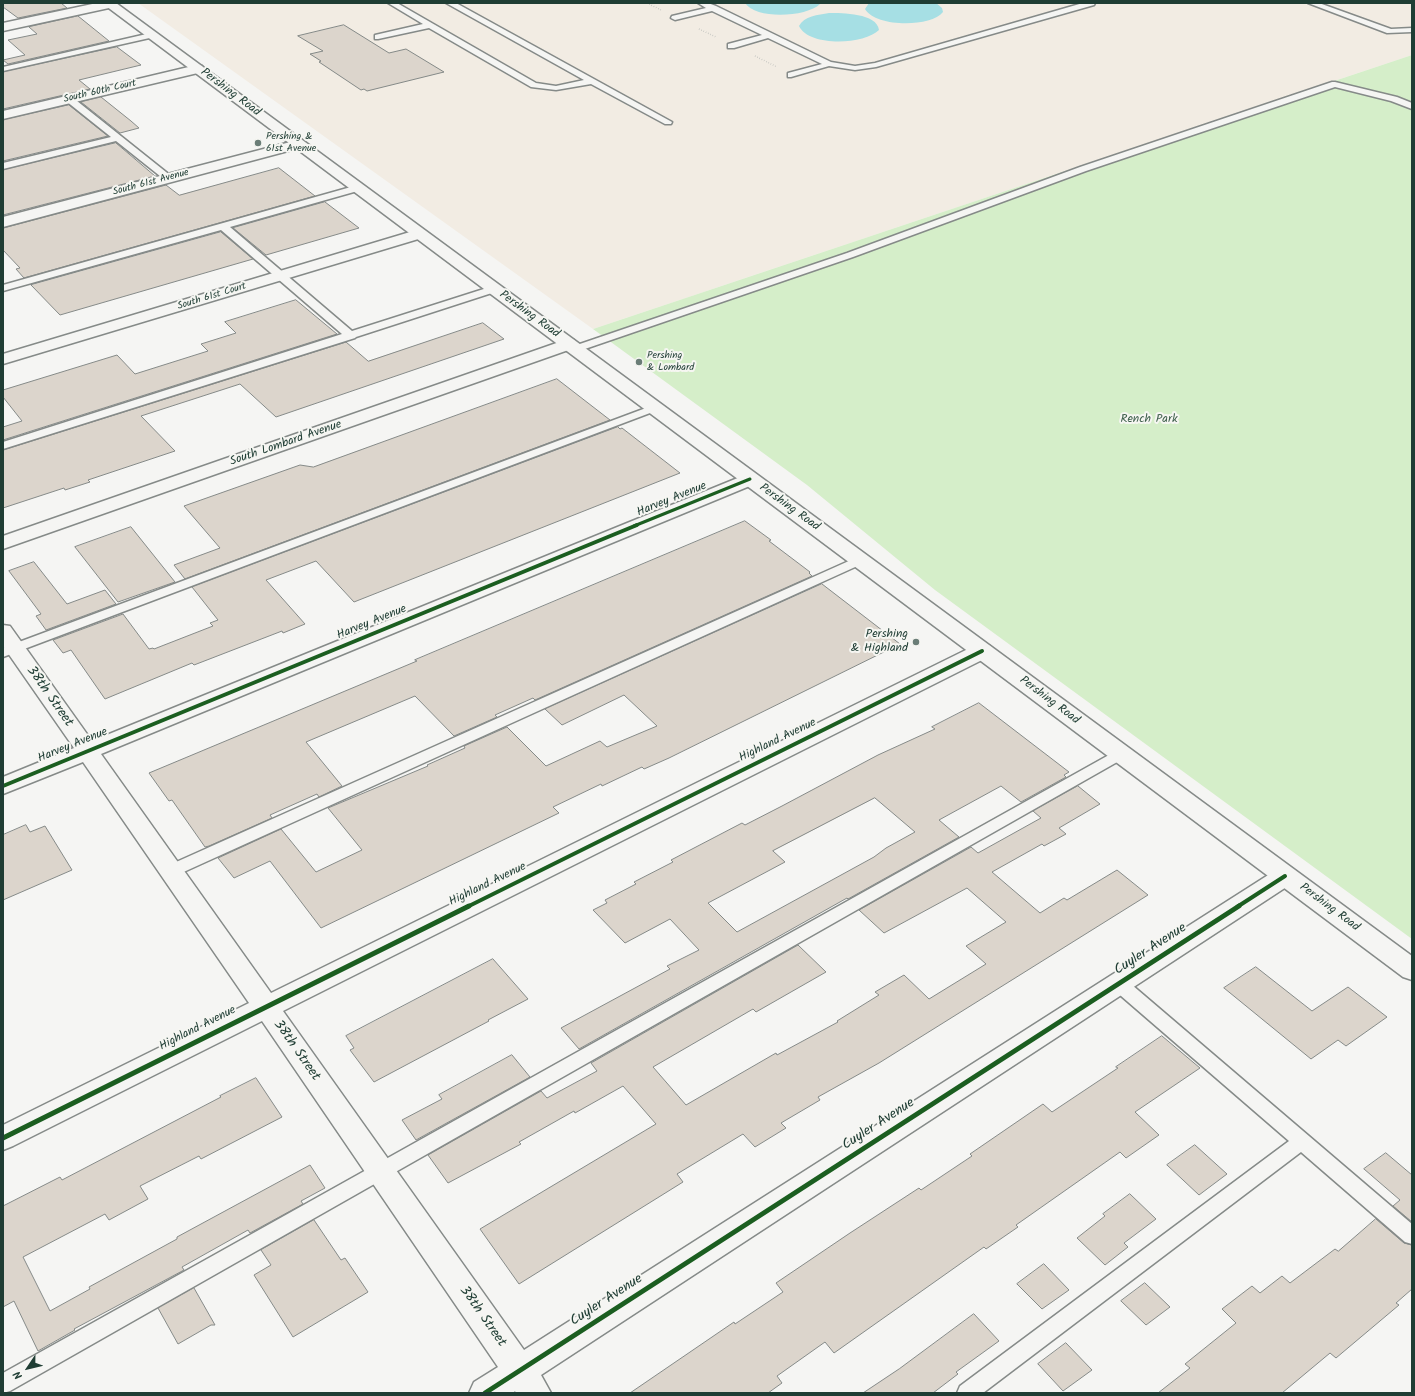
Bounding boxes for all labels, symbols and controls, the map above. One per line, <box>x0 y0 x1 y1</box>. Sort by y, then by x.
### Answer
street label: Pershing Road <box>197 66 263 120</box>
street label: South 60th Court <box>63 78 137 106</box>
place label: Pershing & 61st Avenue <box>266 131 316 154</box>
marker: Pershing & 61st Avenue <box>253 138 263 148</box>
street label: South 61st Avenue <box>112 167 190 199</box>
street label: South 61st Court <box>176 281 248 313</box>
street label: Pershing Road <box>496 288 562 342</box>
place label: Pershing & Lombard <box>647 350 694 374</box>
marker: Pershing & Lombard <box>634 357 644 367</box>
park label: Rench Park <box>1120 413 1178 427</box>
street label: South Lombard Avenue <box>228 418 344 470</box>
street label: Harvey Avenue <box>635 479 709 521</box>
street label: Pershing Road <box>756 481 822 535</box>
street label: Harvey Avenue <box>335 602 409 644</box>
place label: Pershing & Highland <box>851 628 908 656</box>
marker: Pershing & Highland <box>911 637 921 647</box>
street label: 38th Street <box>22 663 76 731</box>
street label: Pershing Road <box>1016 674 1082 728</box>
street label: Highland Avenue <box>737 716 819 766</box>
street label: Harvey Avenue <box>36 725 110 767</box>
street label: Highland Avenue <box>447 860 529 910</box>
street label: Pershing Road <box>1296 881 1362 935</box>
street label: Cuyler Avenue <box>1112 920 1190 980</box>
street label: Highland Avenue <box>157 1003 239 1055</box>
street label: 38th Street <box>269 1017 323 1085</box>
street label: Cuyler Avenue <box>840 1095 918 1155</box>
street label: Cuyler Avenue <box>568 1271 646 1331</box>
street label: 38th Street <box>455 1283 509 1351</box>
north arrow <box>8 1348 48 1388</box>
text: N <box>9 1367 28 1383</box>

